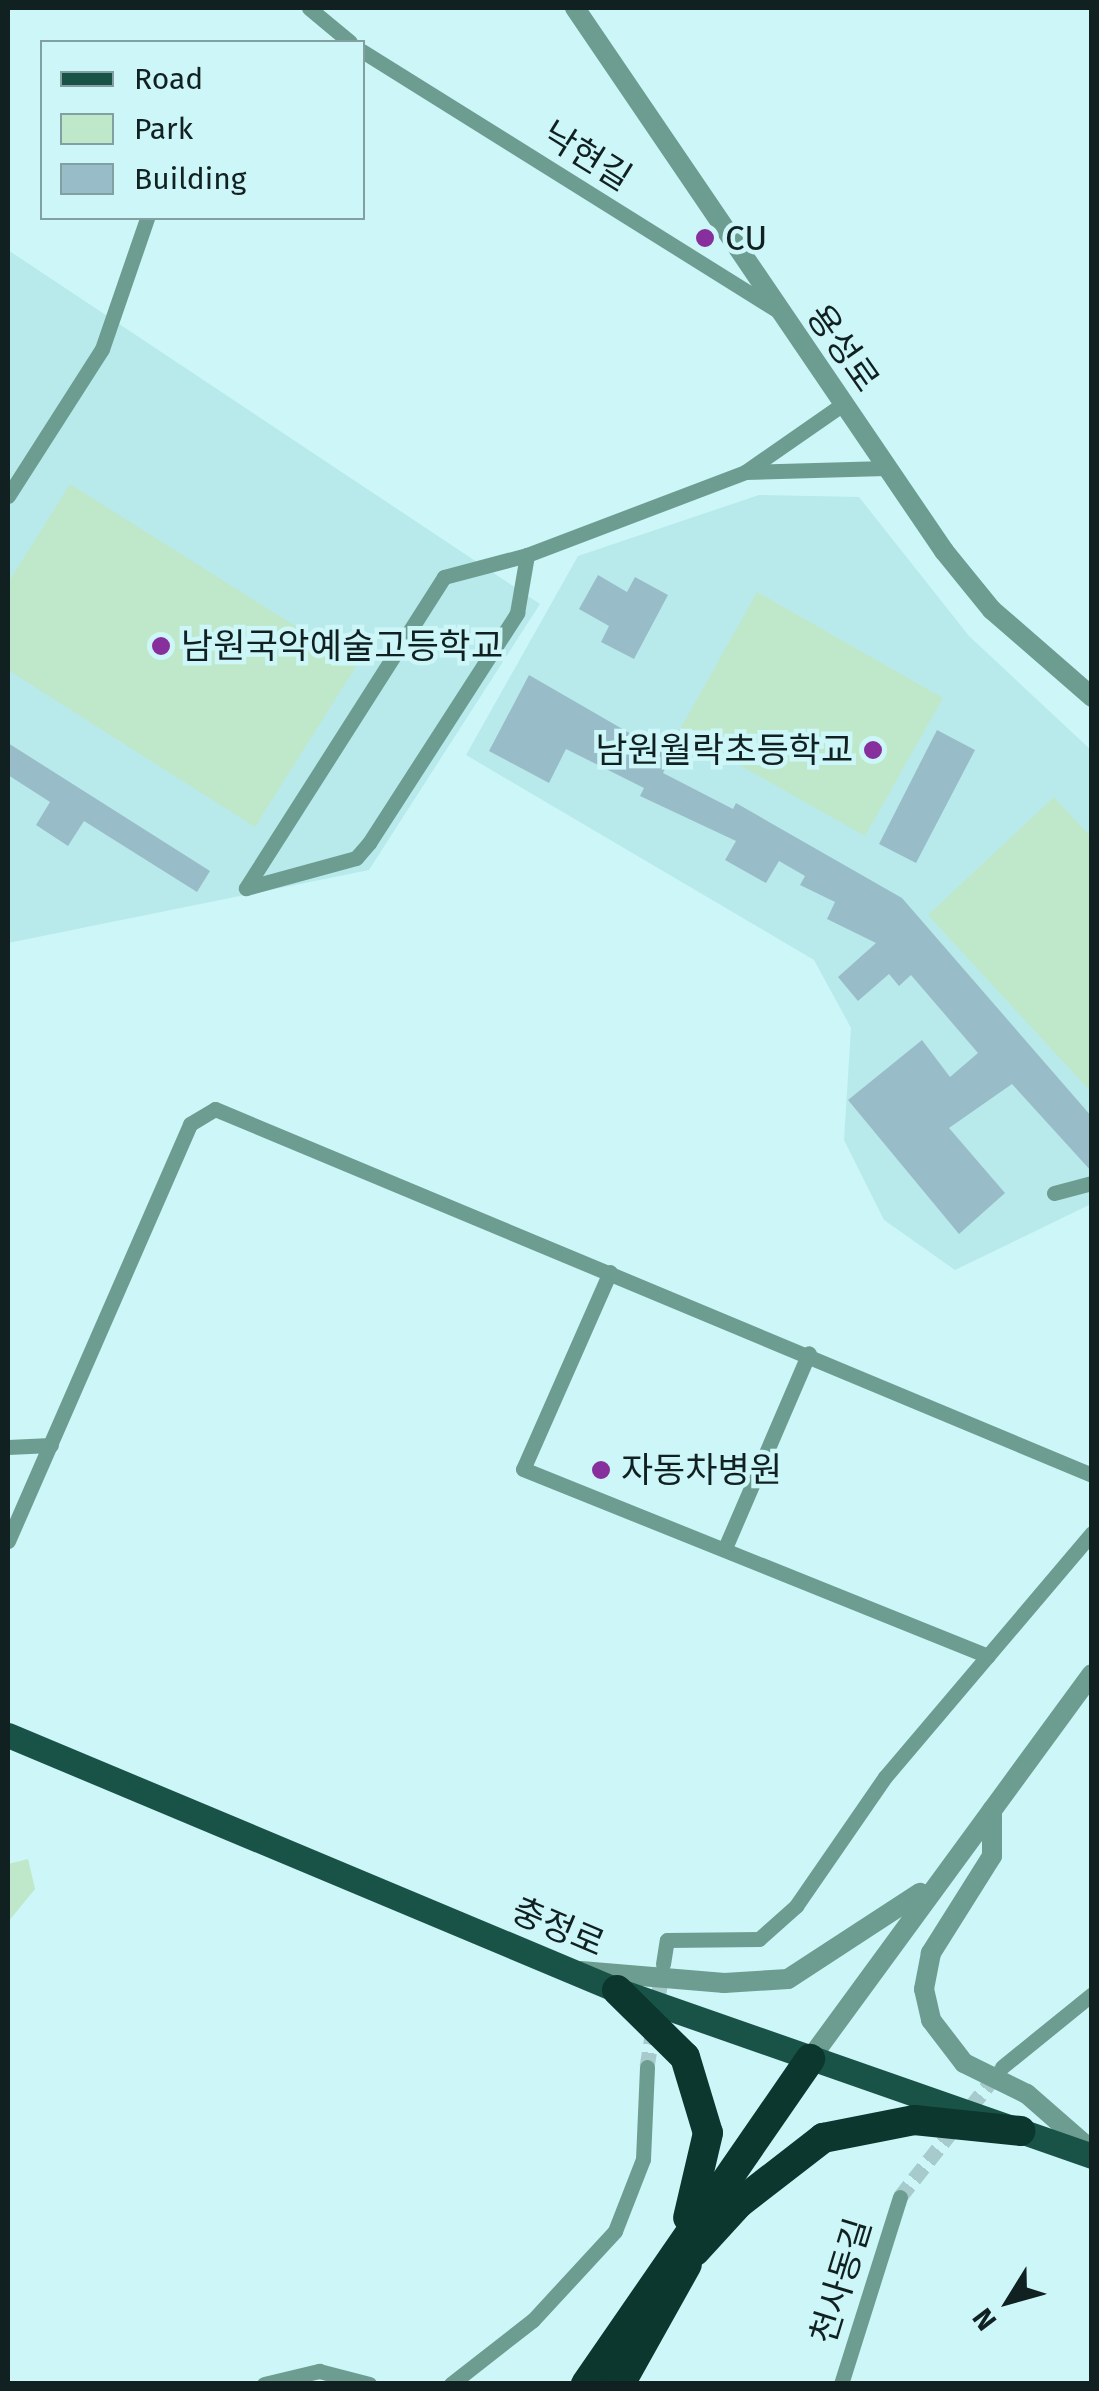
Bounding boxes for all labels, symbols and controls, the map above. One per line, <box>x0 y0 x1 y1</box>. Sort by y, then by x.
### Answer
legend <box>40 40 365 220</box>
text: Road <box>134 61 203 97</box>
text: Park <box>134 111 193 147</box>
street label: 낙현길 <box>535 113 639 199</box>
text: Building <box>134 161 246 197</box>
place label: CU <box>725 217 767 259</box>
marker: CU <box>694 227 716 249</box>
street label: 용성로 <box>798 296 888 400</box>
place label: 남원국악예술고등학교 <box>181 625 503 667</box>
marker: 남원국악예술고등학교 <box>150 635 172 657</box>
place label: 남원월락초등학교 <box>595 729 853 771</box>
marker: 남원월락초등학교 <box>862 739 884 761</box>
place label: 자동차병원 <box>621 1449 782 1491</box>
marker: 자동차병원 <box>590 1459 612 1481</box>
street label: 충정로 <box>505 1889 611 1965</box>
street label: 천사동길 <box>802 2213 880 2349</box>
north arrow <box>959 2251 1059 2351</box>
text: N <box>966 2302 1003 2337</box>

